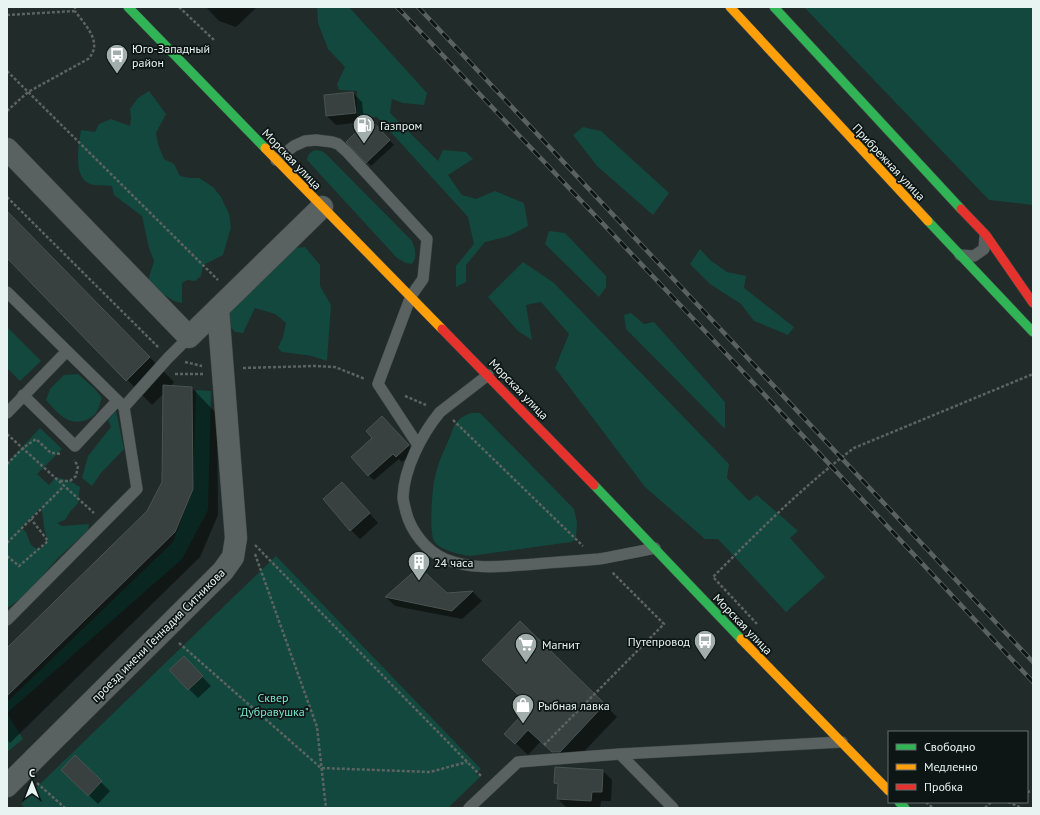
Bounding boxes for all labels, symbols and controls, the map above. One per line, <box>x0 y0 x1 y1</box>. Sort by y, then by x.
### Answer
place label: Юго-Западный район <box>132 41 210 70</box>
bus stop icon: Юго-Западный район <box>104 42 130 75</box>
fuel station icon: Газпром <box>351 112 377 145</box>
place label: Газпром <box>380 118 422 133</box>
street label: Прибрежная улица <box>850 120 929 204</box>
street label: Морская улица <box>259 125 325 193</box>
street label: Морская улица <box>486 355 552 423</box>
building icon: 24 часа <box>406 549 432 582</box>
place label: 24 часа <box>434 555 474 570</box>
street label: проезд имени Геннадия Ситникова <box>88 565 228 705</box>
street label: Морская улица <box>710 590 776 658</box>
bus stop icon: Путепровод <box>692 628 718 661</box>
supermarket icon: Магнит <box>513 631 539 664</box>
place label: Путепровод <box>628 634 690 649</box>
place label: Магнит <box>542 637 580 652</box>
park label: Сквер "Дубравушка" <box>237 690 309 719</box>
shop icon: Рыбная лавка <box>510 692 536 725</box>
place label: Рыбная лавка <box>538 698 610 713</box>
legend <box>888 731 1028 803</box>
text: Свободно <box>924 739 975 754</box>
text: Медленно <box>924 759 978 774</box>
north arrow <box>12 763 52 803</box>
text: С <box>29 766 35 780</box>
text: Пробка <box>924 779 963 794</box>

